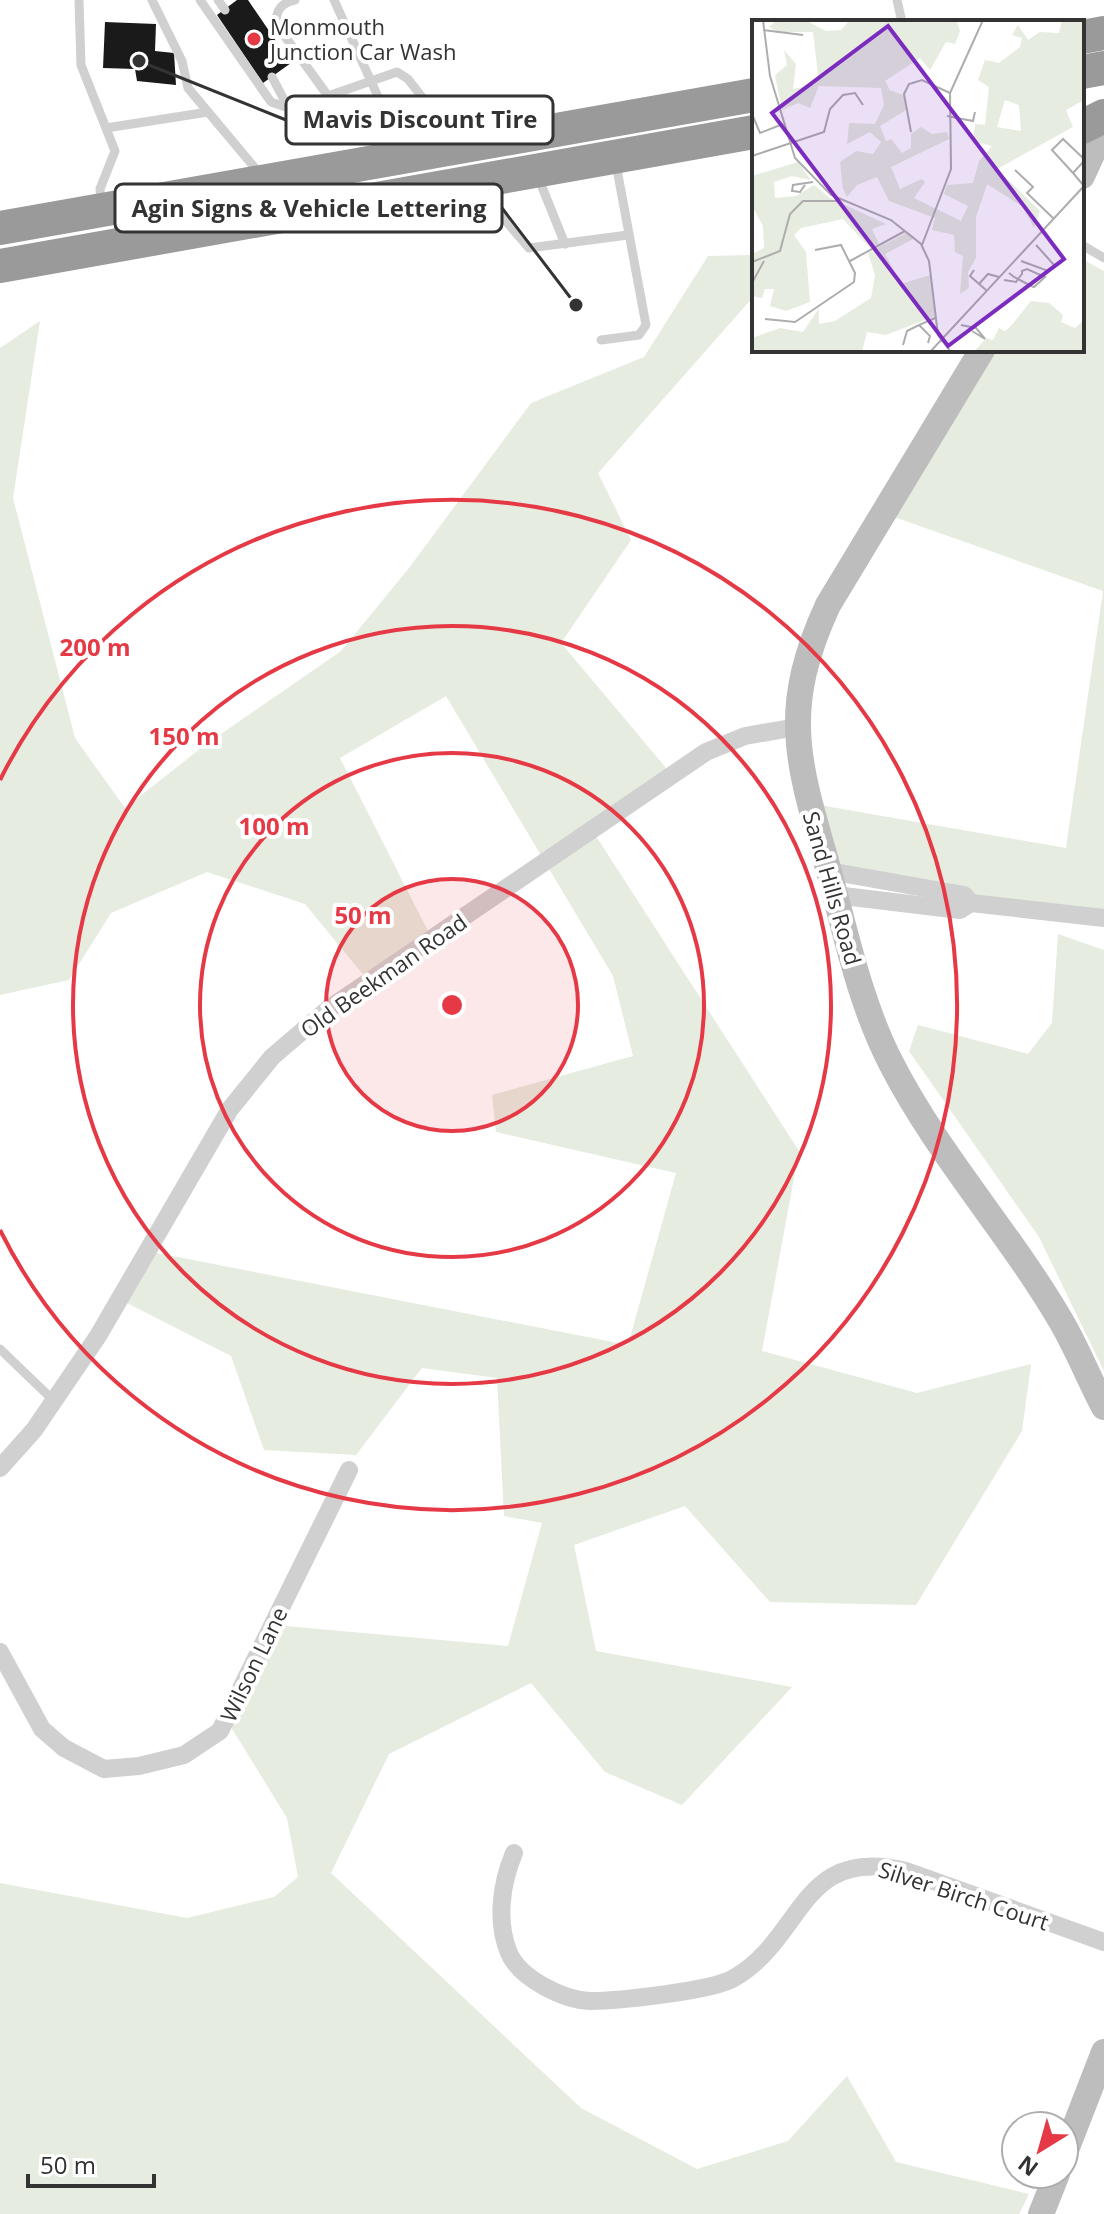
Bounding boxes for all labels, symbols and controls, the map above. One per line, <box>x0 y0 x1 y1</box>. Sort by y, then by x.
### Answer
place label: Monmouth Junction Car Wash <box>268 11 457 66</box>
inset map <box>752 20 1084 352</box>
marker: Monmouth Junction Car Wash <box>245 30 263 48</box>
callout: Mavis Discount Tire <box>286 96 553 144</box>
text: Mavis Discount Tire <box>303 102 537 135</box>
callout: Agin Signs & Vehicle Lettering <box>115 184 502 232</box>
text: Agin Signs & Vehicle Lettering <box>132 191 487 224</box>
text: 200 m <box>60 630 130 663</box>
text: 150 m <box>149 719 219 752</box>
street label: Sand Hills Road <box>797 808 869 968</box>
text: 100 m <box>239 809 309 842</box>
text: 50 m <box>334 898 392 931</box>
street label: Old Beekman Road <box>294 906 472 1044</box>
centre of rings <box>438 991 466 1019</box>
street label: Wilson Lane <box>212 1602 294 1726</box>
street label: Silver Birch Court <box>875 1853 1053 1937</box>
north arrow <box>1000 2110 1080 2190</box>
scale bar <box>28 2138 154 2188</box>
text: 50 m <box>40 2148 96 2181</box>
text: N <box>1011 2149 1044 2184</box>

